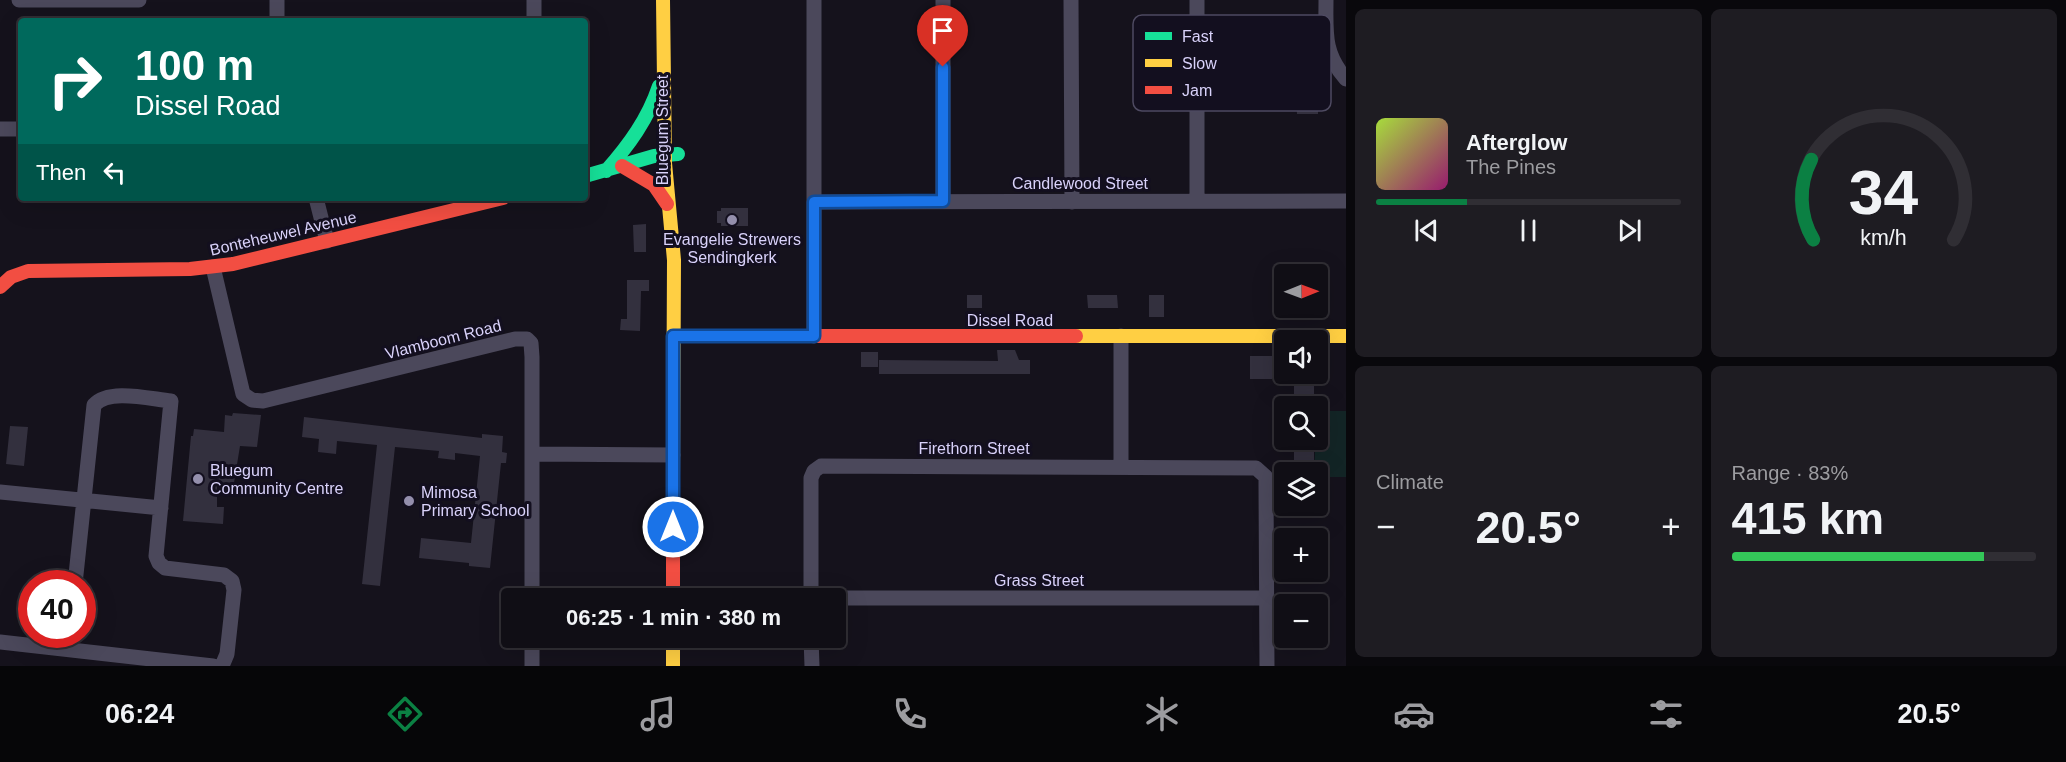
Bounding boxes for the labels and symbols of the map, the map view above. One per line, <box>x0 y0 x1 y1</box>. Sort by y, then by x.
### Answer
pin <box>917 5 968 67</box>
legend <box>1133 15 1331 111</box>
text: Fast <box>1182 28 1214 45</box>
text: Slow <box>1182 55 1217 72</box>
street label: Bluegum Street <box>654 74 671 185</box>
text: Jam <box>1182 82 1212 99</box>
street label: Candlewood Street <box>1012 175 1149 192</box>
street label: Bonteheuwel Avenue <box>208 208 358 259</box>
marker: Evangelie Strewers Sendingkerk <box>725 213 739 227</box>
place label: Evangelie Strewers Sendingkerk <box>663 231 801 266</box>
north arrow <box>1274 264 1328 318</box>
street label: Dissel Road <box>967 312 1053 329</box>
street label: Vlamboom Road <box>383 317 503 362</box>
street label: Firethorn Street <box>918 440 1030 457</box>
place label: Bluegum Community Centre <box>210 462 343 497</box>
marker: Bluegum Community Centre <box>191 472 205 486</box>
place label: Mimosa Primary School <box>421 484 529 519</box>
marker: Mimosa Primary School <box>402 494 416 508</box>
position arrow <box>641 495 705 559</box>
speed limit sign: 40 <box>18 570 96 648</box>
street label: Grass Street <box>994 572 1084 589</box>

